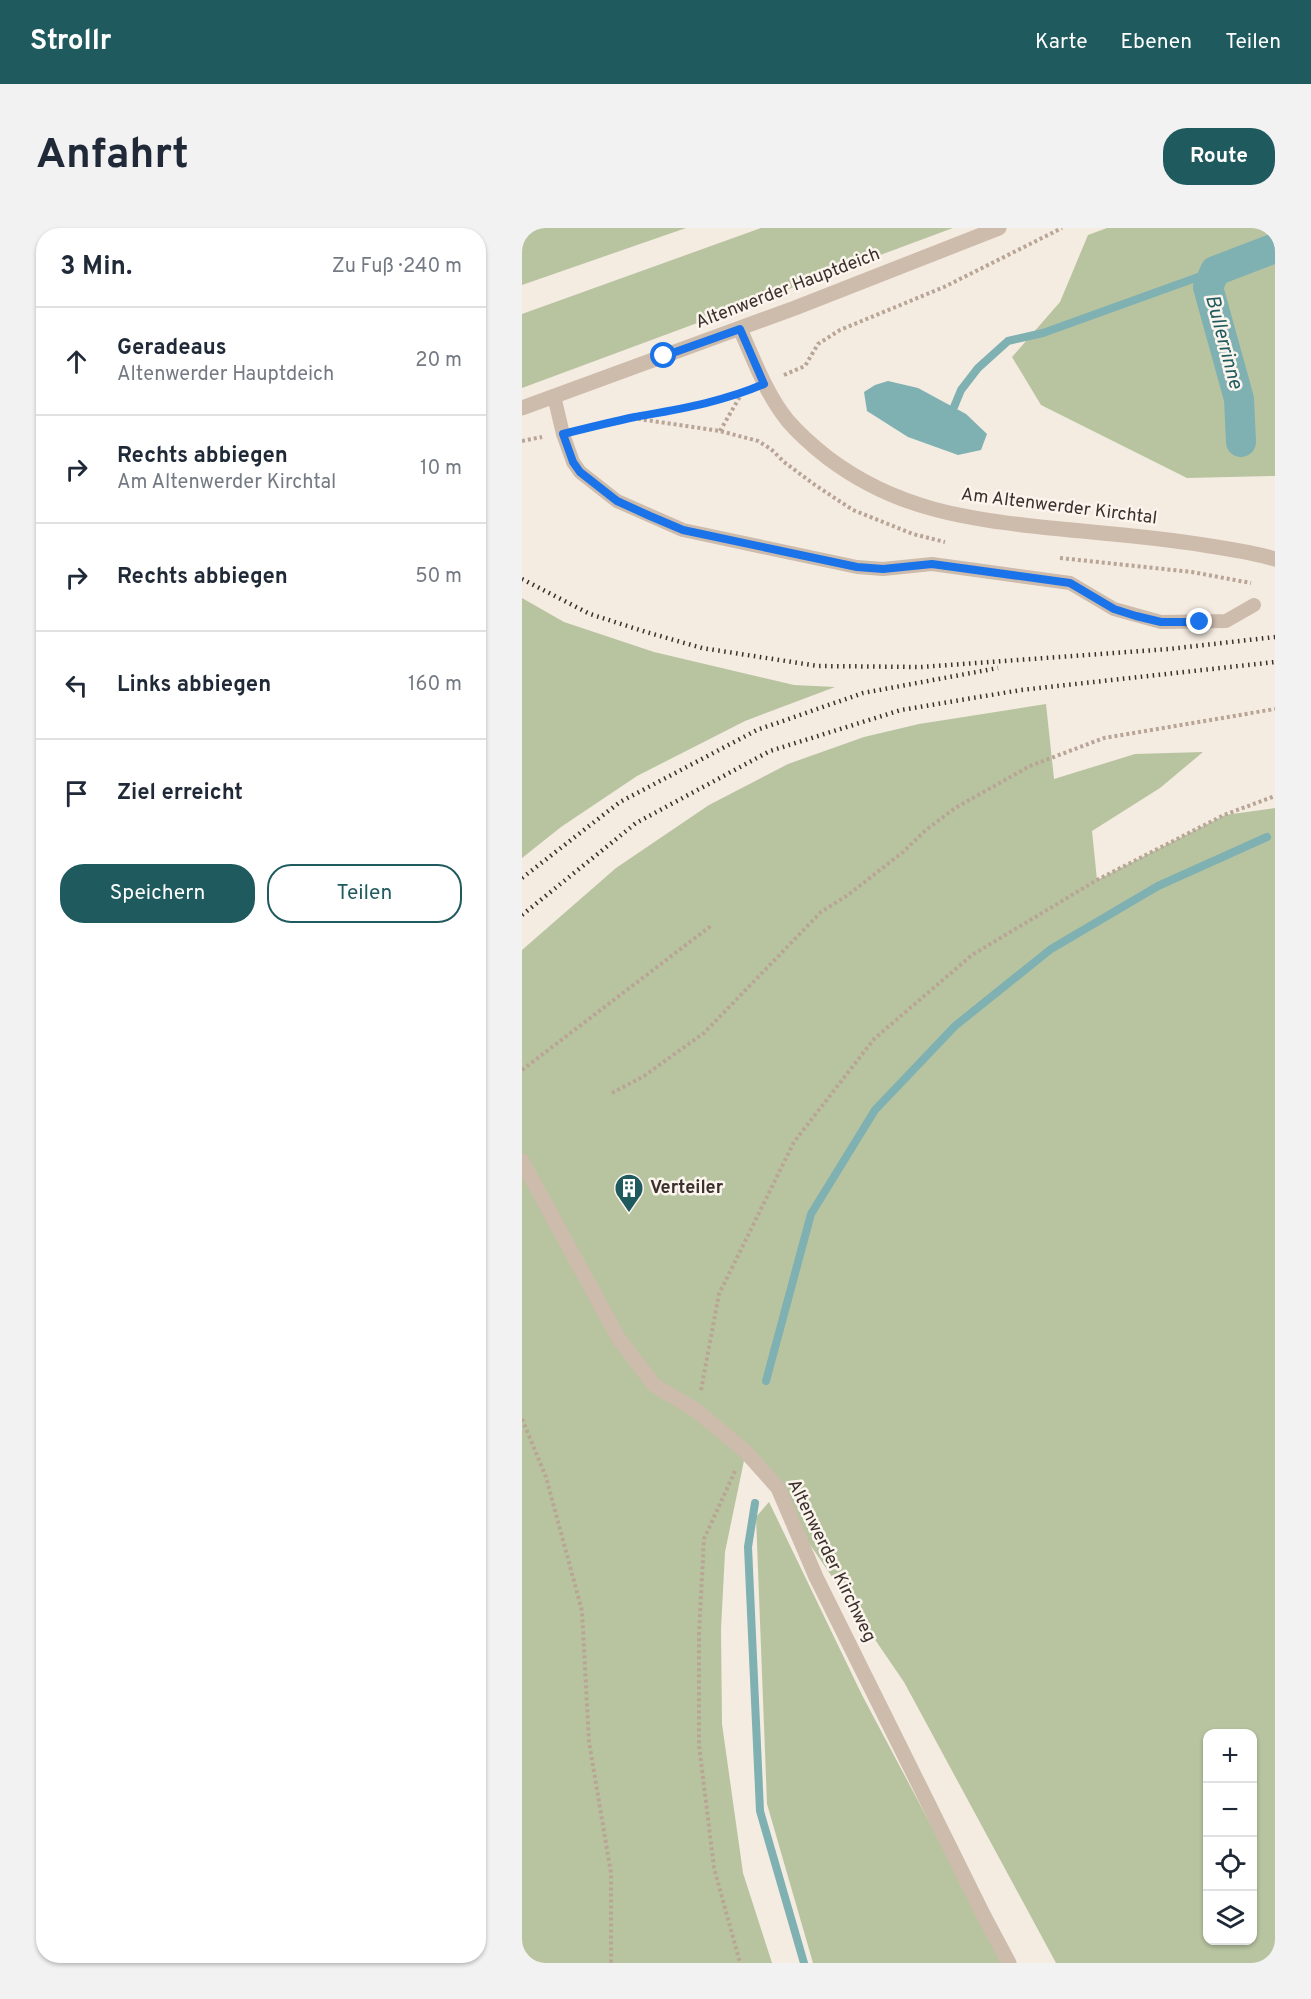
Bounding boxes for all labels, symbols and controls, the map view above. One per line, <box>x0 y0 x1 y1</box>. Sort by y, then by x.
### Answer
text: Strollr <box>30 24 112 60</box>
text: Karte <box>1035 29 1087 56</box>
text: Ebenen <box>1120 29 1192 56</box>
text: Teilen <box>1225 29 1281 56</box>
button: Route <box>1163 128 1275 185</box>
text: Anfahrt <box>36 130 189 183</box>
street label: Altenwerder Hauptdeich <box>693 243 883 335</box>
text: 3 Min. <box>60 251 132 284</box>
text: Zu Fuß · 240 m <box>332 254 462 280</box>
water label: Bullerrinne <box>1198 292 1248 393</box>
text: Geradeaus <box>117 335 227 362</box>
route start <box>650 342 676 368</box>
icon: ahead <box>60 345 93 378</box>
text: 20 m <box>415 348 462 374</box>
text: Altenwerder Hauptdeich <box>117 362 334 388</box>
text: Rechts abbiegen <box>117 443 288 470</box>
icon: right <box>60 453 93 486</box>
text: 10 m <box>420 456 462 482</box>
text: Am Altenwerder Kirchtal <box>117 470 336 496</box>
street label: Am Altenwerder Kirchtal <box>960 484 1158 530</box>
icon: right <box>60 561 93 594</box>
text: Rechts abbiegen <box>117 564 288 591</box>
text: 50 m <box>415 564 462 590</box>
route end <box>1186 608 1212 634</box>
icon: left <box>60 669 93 702</box>
text: Links abbiegen <box>117 672 271 699</box>
text: 160 m <box>408 672 462 698</box>
icon: arrive <box>60 777 93 810</box>
text: Ziel erreicht <box>117 780 243 807</box>
button: Speichern <box>60 864 255 923</box>
button: Teilen <box>267 864 462 923</box>
building icon: Verteiler <box>613 1172 645 1214</box>
place label: Verteiler <box>650 1177 724 1200</box>
street label: Altenwerder Kirchweg <box>782 1476 880 1646</box>
map controls <box>1203 1729 1257 1945</box>
button: + <box>1203 1729 1257 1783</box>
button: − <box>1203 1783 1257 1837</box>
button: locate <box>1203 1837 1257 1891</box>
button: layers <box>1203 1891 1257 1945</box>

